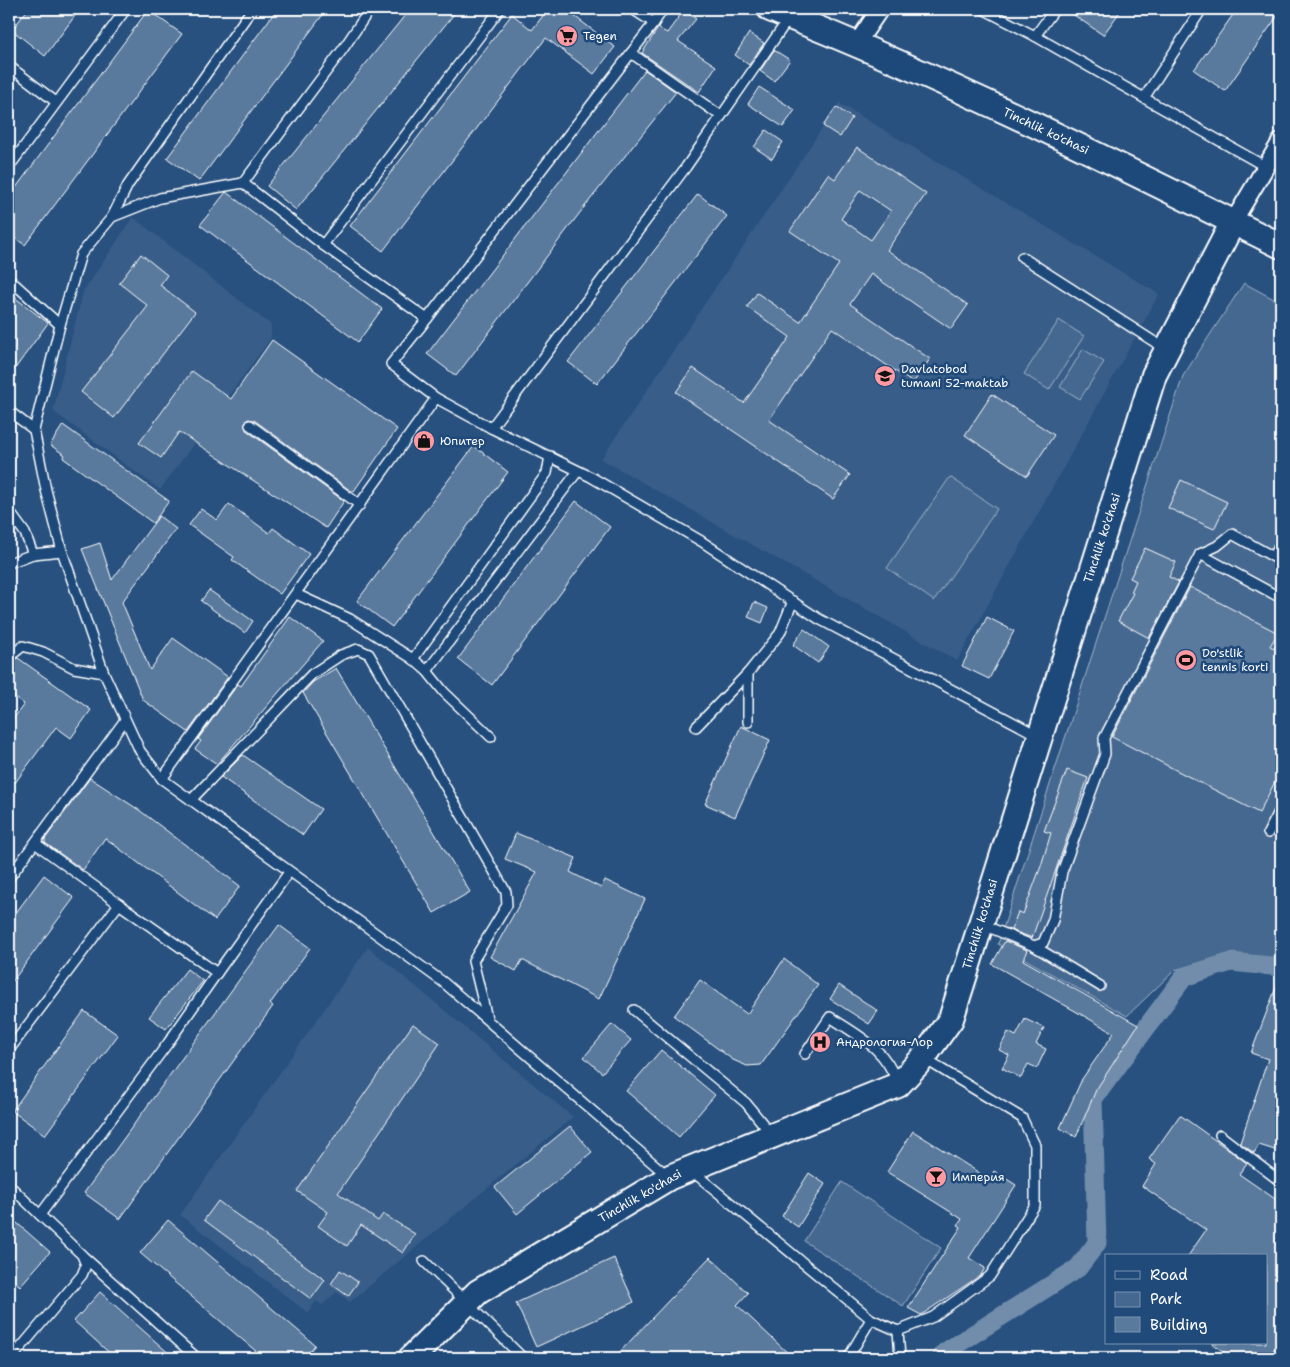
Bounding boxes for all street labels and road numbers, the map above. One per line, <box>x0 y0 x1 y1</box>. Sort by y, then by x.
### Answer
street label: Tinchlik ko'chasi <box>1000 104 1092 158</box>
street label: Tinchlik ko'chasi <box>1080 491 1124 585</box>
street label: Tinchlik ko'chasi <box>959 877 1001 971</box>
street label: Tinchlik ko'chasi <box>595 1166 685 1226</box>

